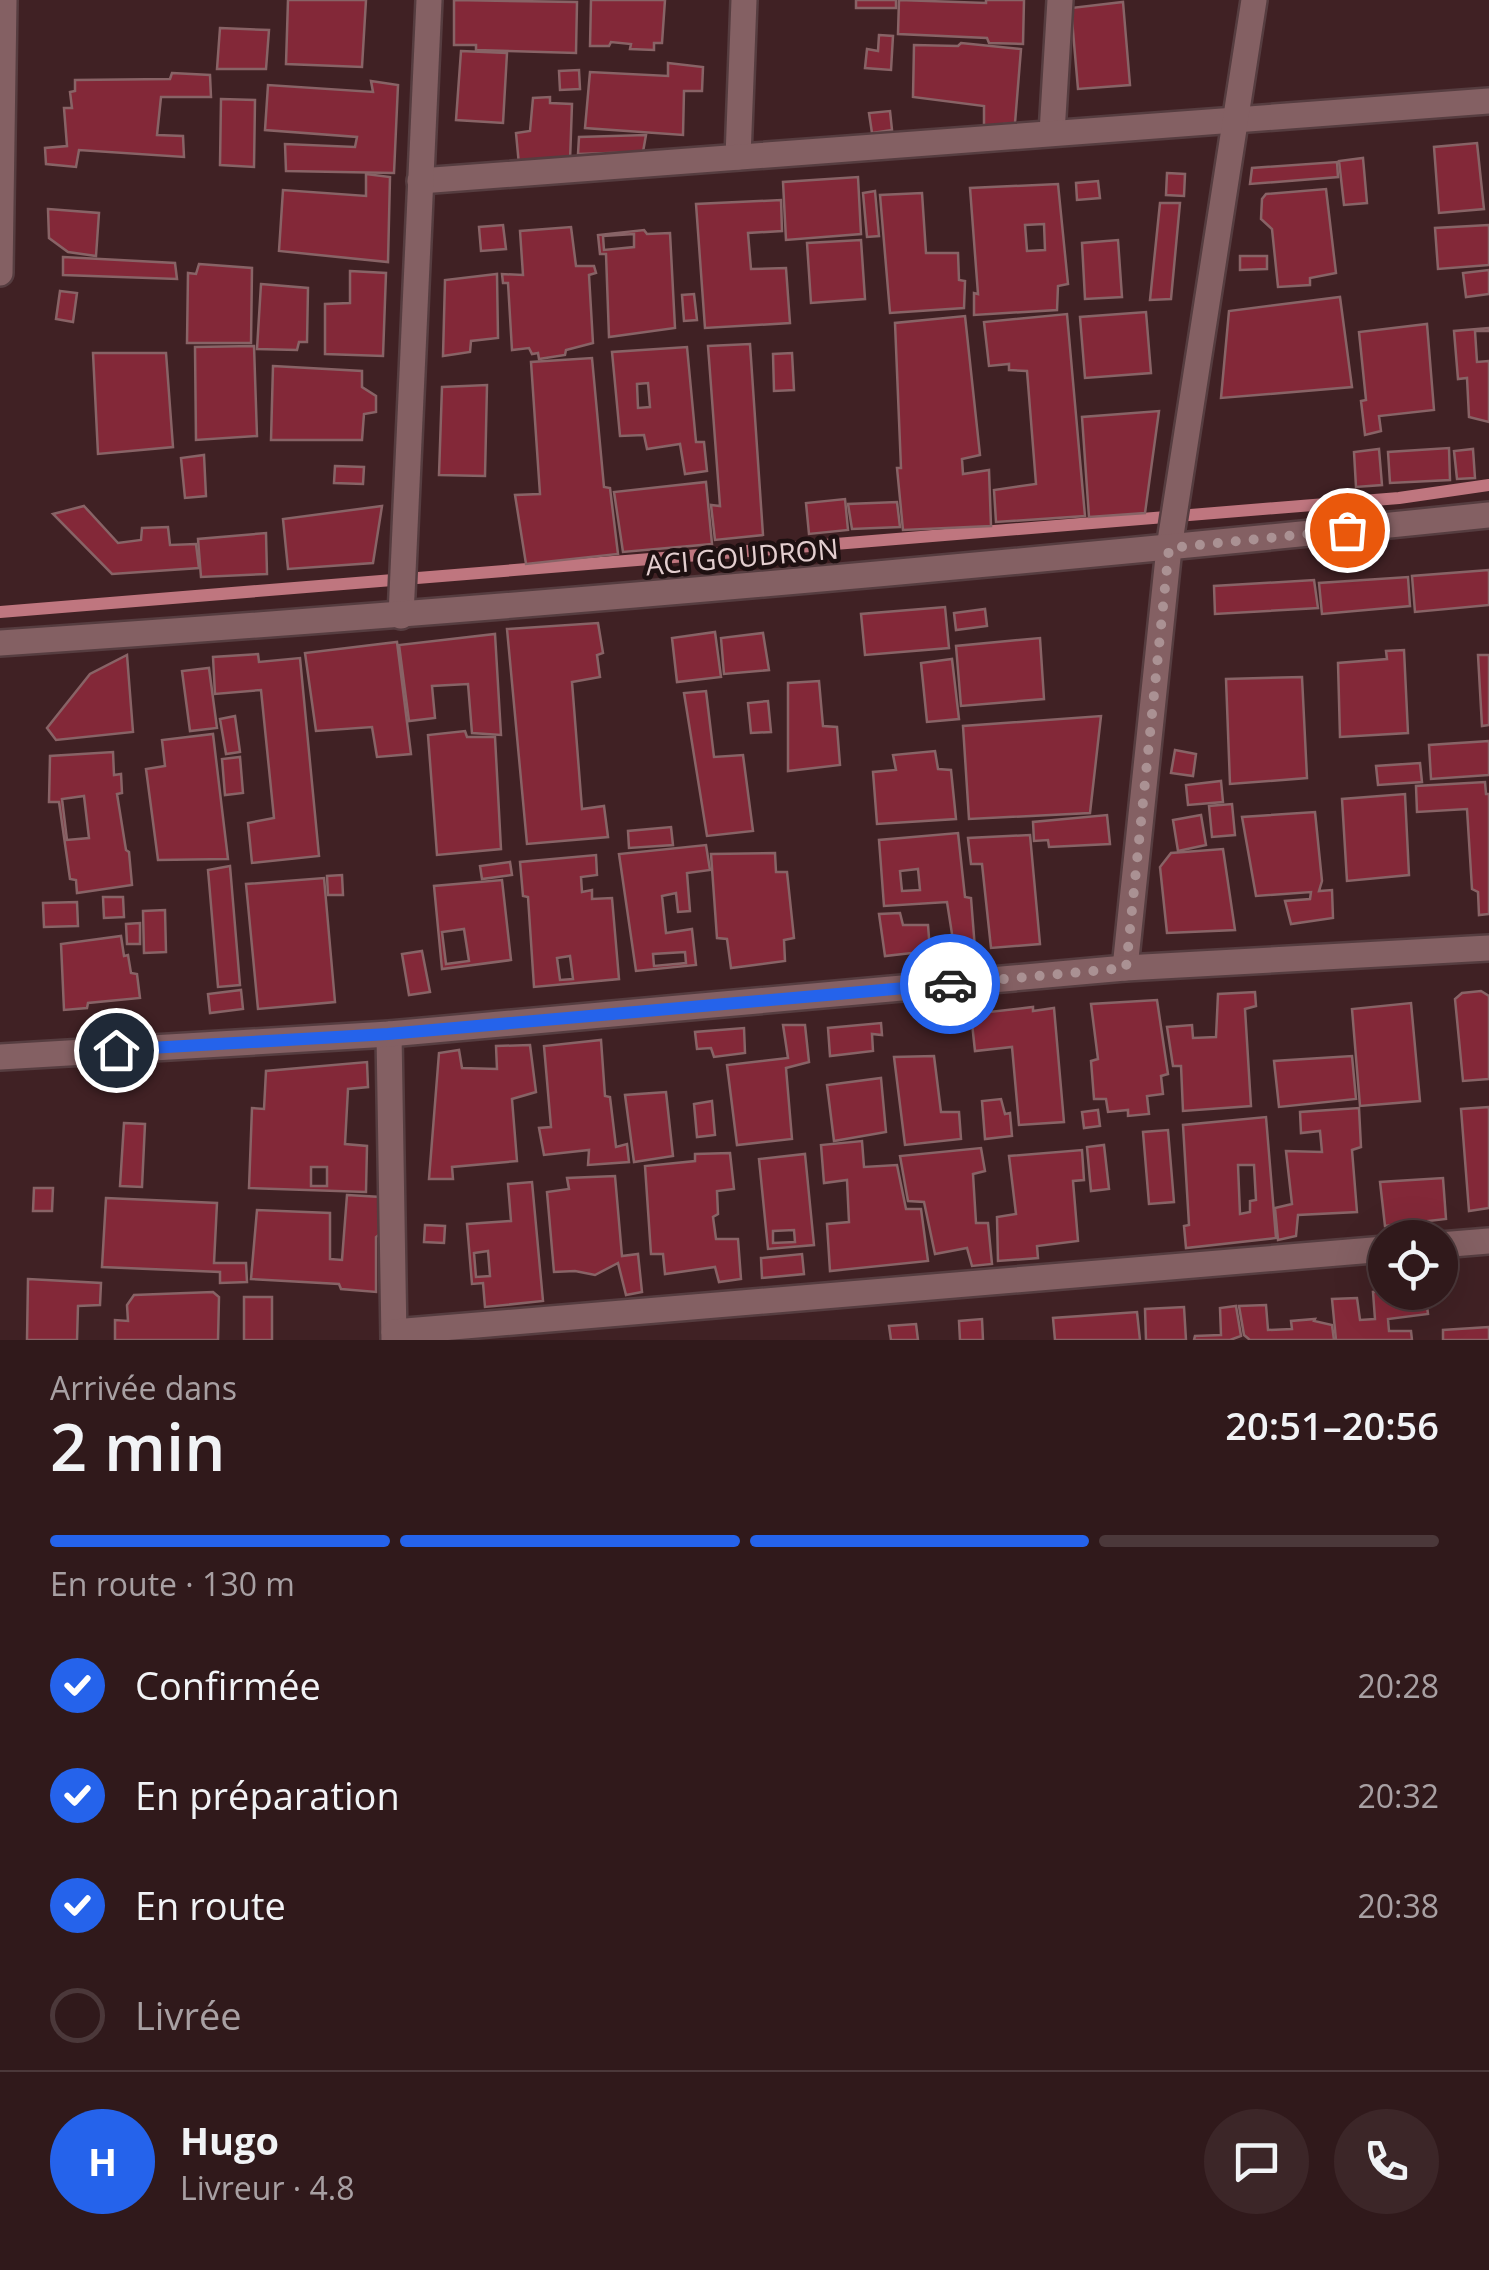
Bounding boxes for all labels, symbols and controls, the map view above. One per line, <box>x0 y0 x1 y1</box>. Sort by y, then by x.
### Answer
pin <box>1305 488 1390 573</box>
icon: bag <box>1320 503 1375 558</box>
street label: ACI GOUDRON <box>644 529 840 583</box>
courier <box>900 934 1000 1034</box>
icon: car <box>923 957 978 1012</box>
pin <box>74 1008 159 1093</box>
icon: home <box>89 1023 144 1078</box>
map controls <box>1368 1220 1458 1310</box>
button: locate <box>1368 1220 1458 1310</box>
text: Arrivée dans <box>50 1366 237 1409</box>
text: 20:51–20:56 <box>1225 1399 1439 1451</box>
text: 2 min <box>50 1402 225 1490</box>
text: En route · 130 m <box>50 1562 295 1605</box>
icon: check <box>50 1658 105 1713</box>
text: Confirmée <box>135 1659 321 1711</box>
text: 20:28 <box>1357 1664 1439 1707</box>
icon: check <box>50 1768 105 1823</box>
text: En préparation <box>135 1769 400 1821</box>
text: 20:32 <box>1357 1774 1439 1817</box>
icon: check <box>50 1878 105 1933</box>
text: En route <box>135 1879 286 1931</box>
text: 20:38 <box>1357 1884 1439 1927</box>
text: Livrée <box>135 1989 242 2041</box>
button: chat <box>1204 2109 1309 2214</box>
button: phone <box>1334 2109 1439 2214</box>
text: Hugo <box>180 2114 279 2166</box>
text: H <box>88 2135 117 2187</box>
text: Livreur · 4.8 <box>180 2166 355 2209</box>

